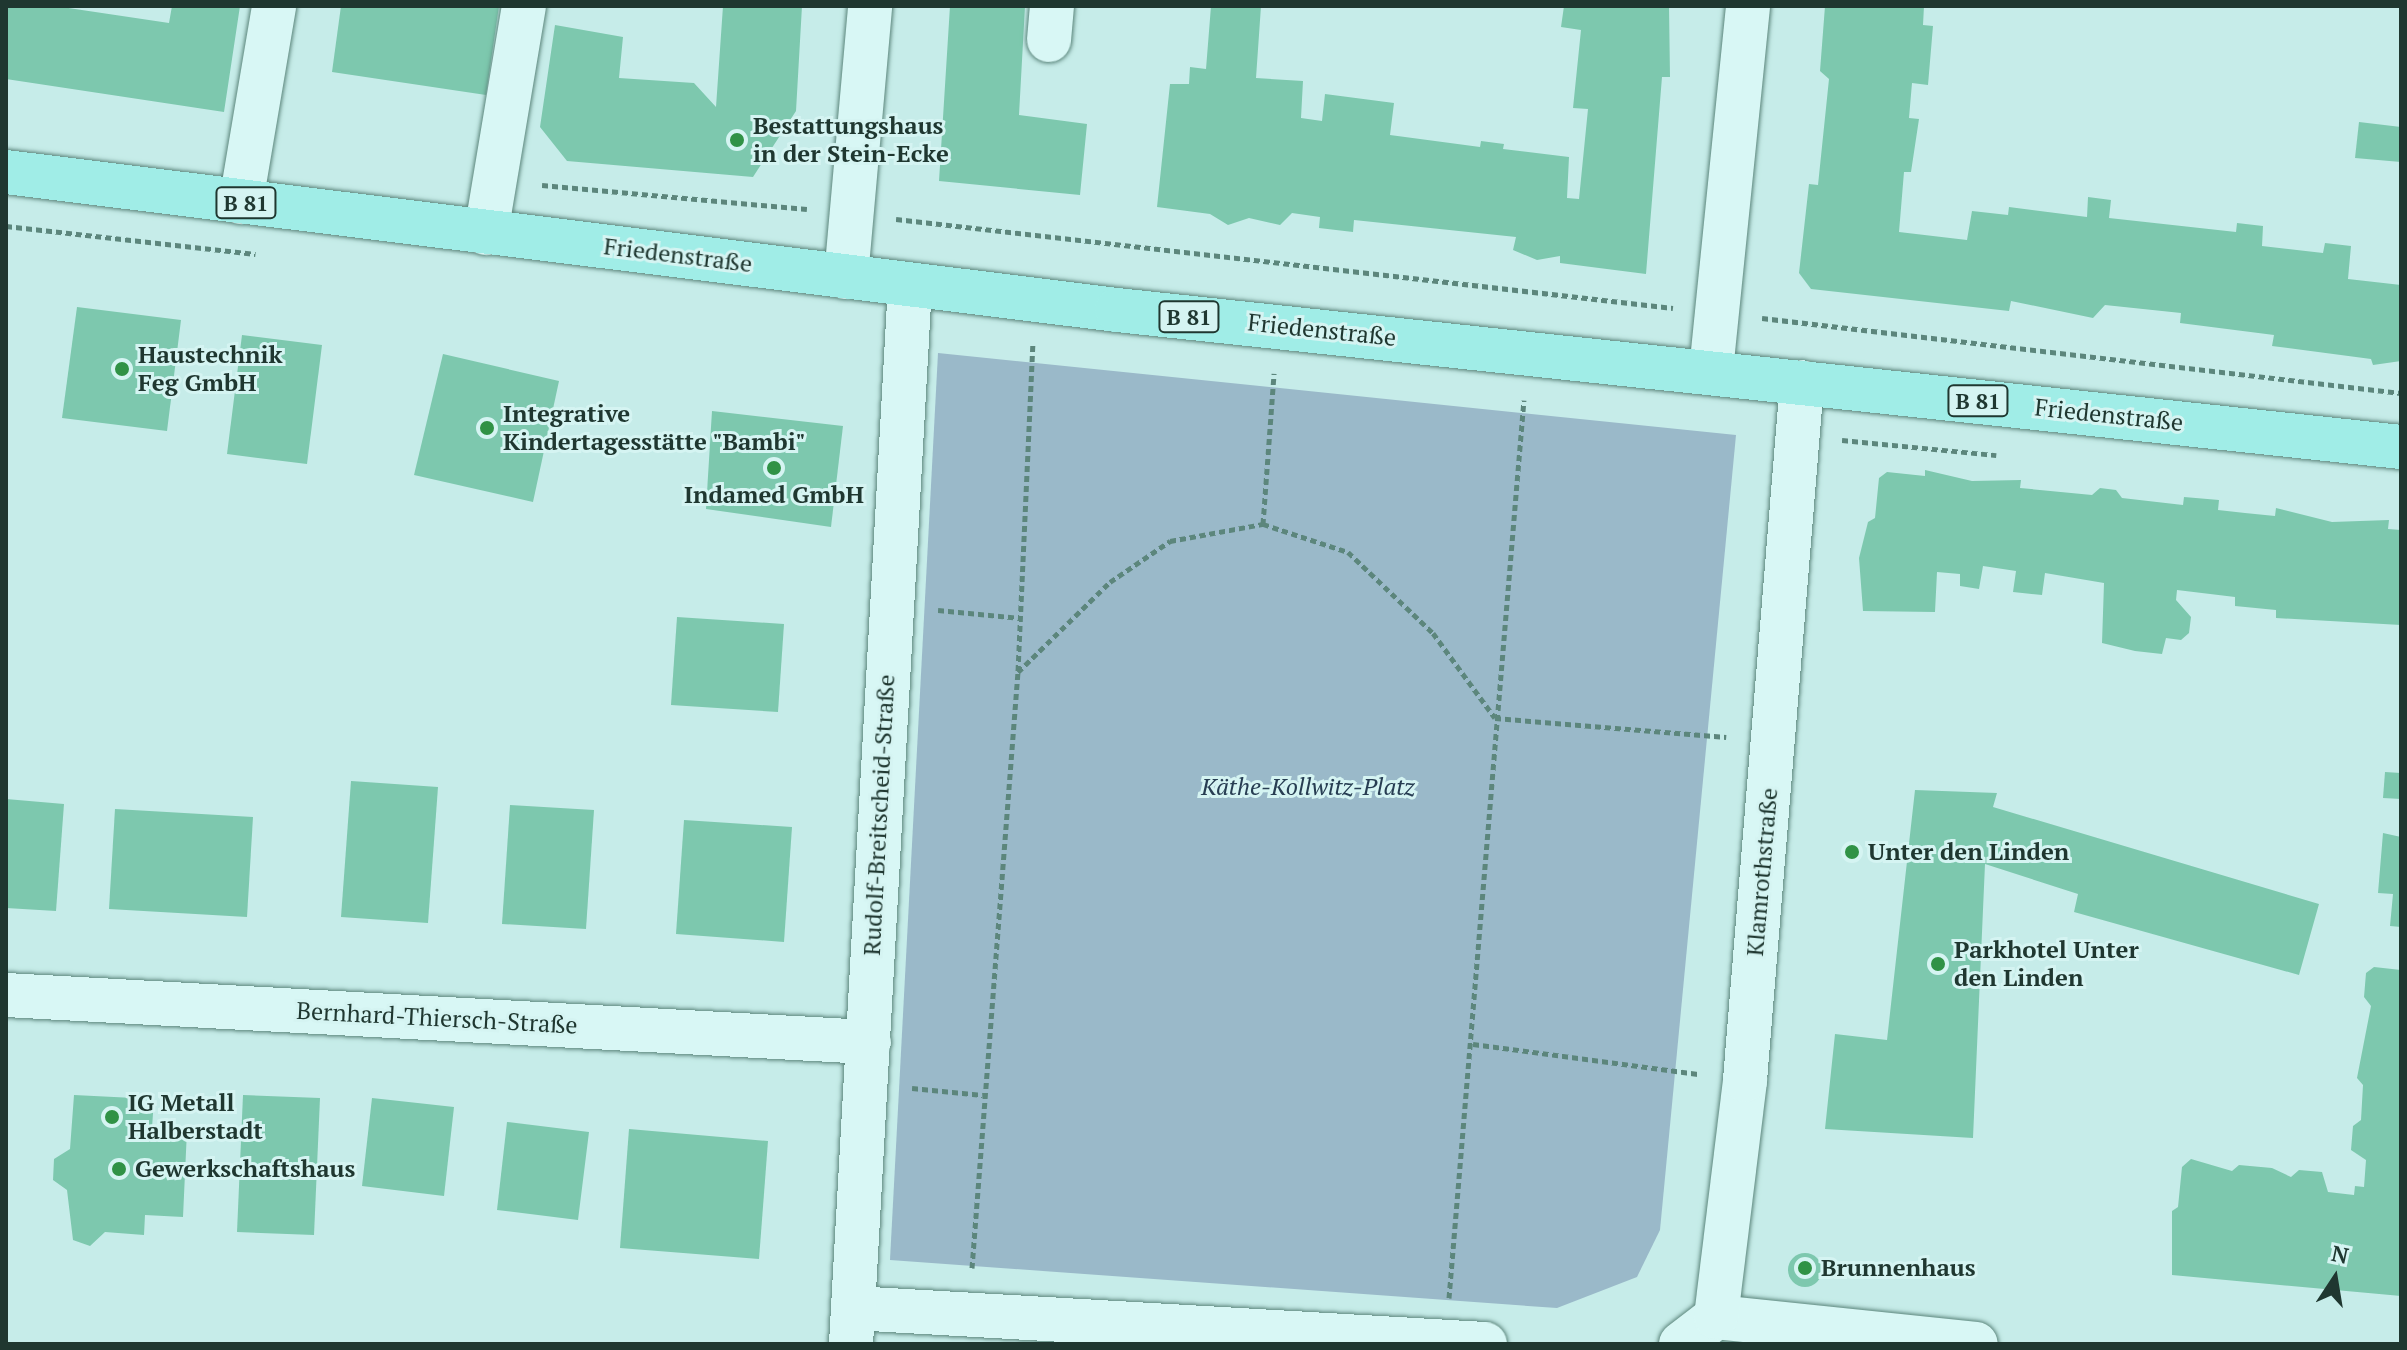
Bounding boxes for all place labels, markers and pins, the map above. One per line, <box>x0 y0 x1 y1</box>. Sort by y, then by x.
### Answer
place label: Bestattungshaus in der Stein-Ecke <box>753 112 949 168</box>
marker: Bestattungshaus in der Stein-Ecke <box>728 131 746 149</box>
place label: Haustechnik Feg GmbH <box>138 341 282 397</box>
marker: Haustechnik Feg GmbH <box>113 360 131 378</box>
place label: Integrative Kindertagesstätte "Bambi" <box>503 400 807 456</box>
marker: Integrative Kindertagesstätte "Bambi" <box>478 419 496 437</box>
marker: Indamed GmbH <box>765 459 783 477</box>
place label: Indamed GmbH <box>684 481 864 509</box>
place label: Unter den Linden <box>1868 838 2069 866</box>
marker: Unter den Linden <box>1843 843 1861 861</box>
place label: Parkhotel Unter den Linden <box>1954 936 2139 992</box>
marker: Parkhotel Unter den Linden <box>1929 955 1947 973</box>
place label: IG Metall Halberstadt <box>128 1089 263 1145</box>
marker: IG Metall Halberstadt <box>103 1108 121 1126</box>
place label: Gewerkschaftshaus <box>135 1155 355 1183</box>
marker: Gewerkschaftshaus <box>110 1160 128 1178</box>
place label: Brunnenhaus <box>1821 1254 1976 1282</box>
marker: Brunnenhaus <box>1796 1259 1814 1277</box>

